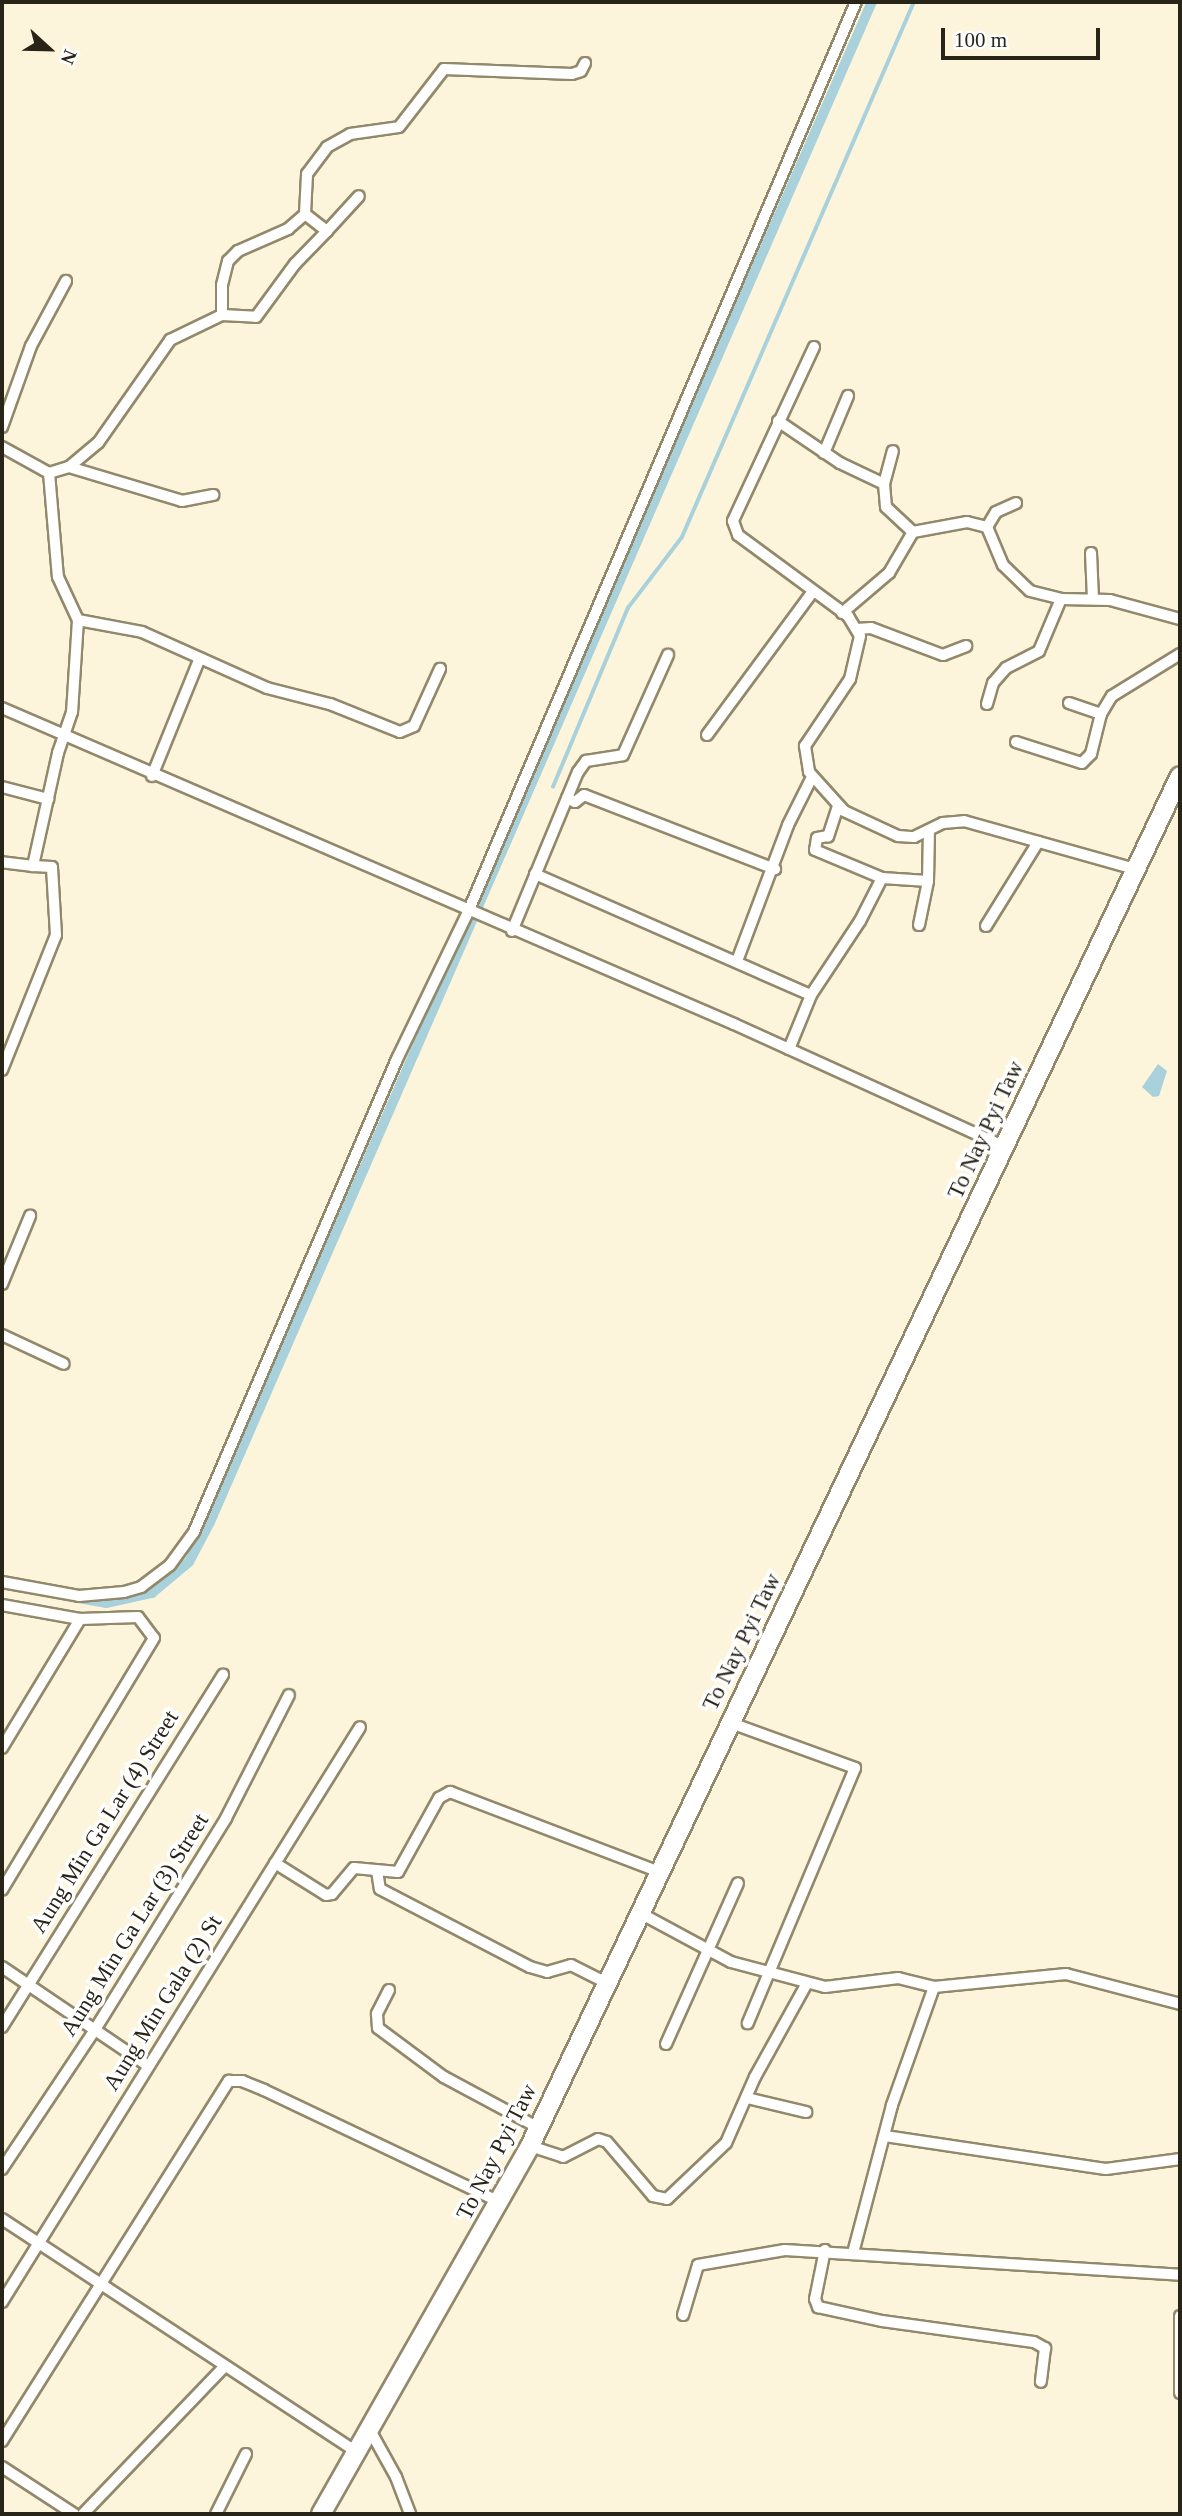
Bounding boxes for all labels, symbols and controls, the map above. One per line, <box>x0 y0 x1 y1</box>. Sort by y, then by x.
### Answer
north arrow <box>14 14 84 84</box>
scale bar <box>944 14 1103 58</box>
text: 100 m <box>954 28 1007 52</box>
text: N <box>57 47 81 67</box>
street label: To Nay Pyi Taw <box>942 1056 1030 1204</box>
street label: To Nay Pyi Taw <box>697 1569 787 1715</box>
street label: Aung Min Ga Lar (4) Street <box>25 1706 185 1938</box>
street label: Aung Min Ga Lar (3) Street <box>55 1809 215 2041</box>
street label: Aung Min Gala (2) St <box>98 1910 228 2096</box>
street label: To Nay Pyi Taw <box>451 2079 543 2225</box>

